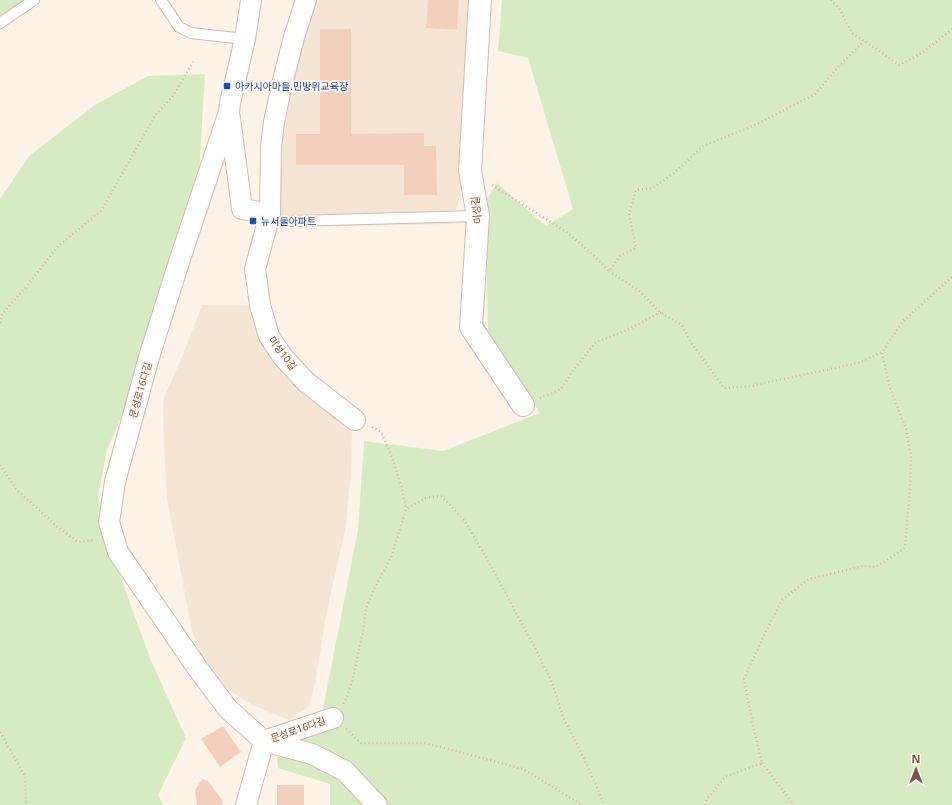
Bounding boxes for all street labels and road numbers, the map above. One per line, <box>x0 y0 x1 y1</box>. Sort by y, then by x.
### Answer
street label: 미성길 <box>468 196 484 224</box>
street label: 미성10길 <box>266 333 300 373</box>
street label: 문성로16다길 <box>125 360 155 420</box>
street label: 문성로16다길 <box>269 713 327 745</box>

